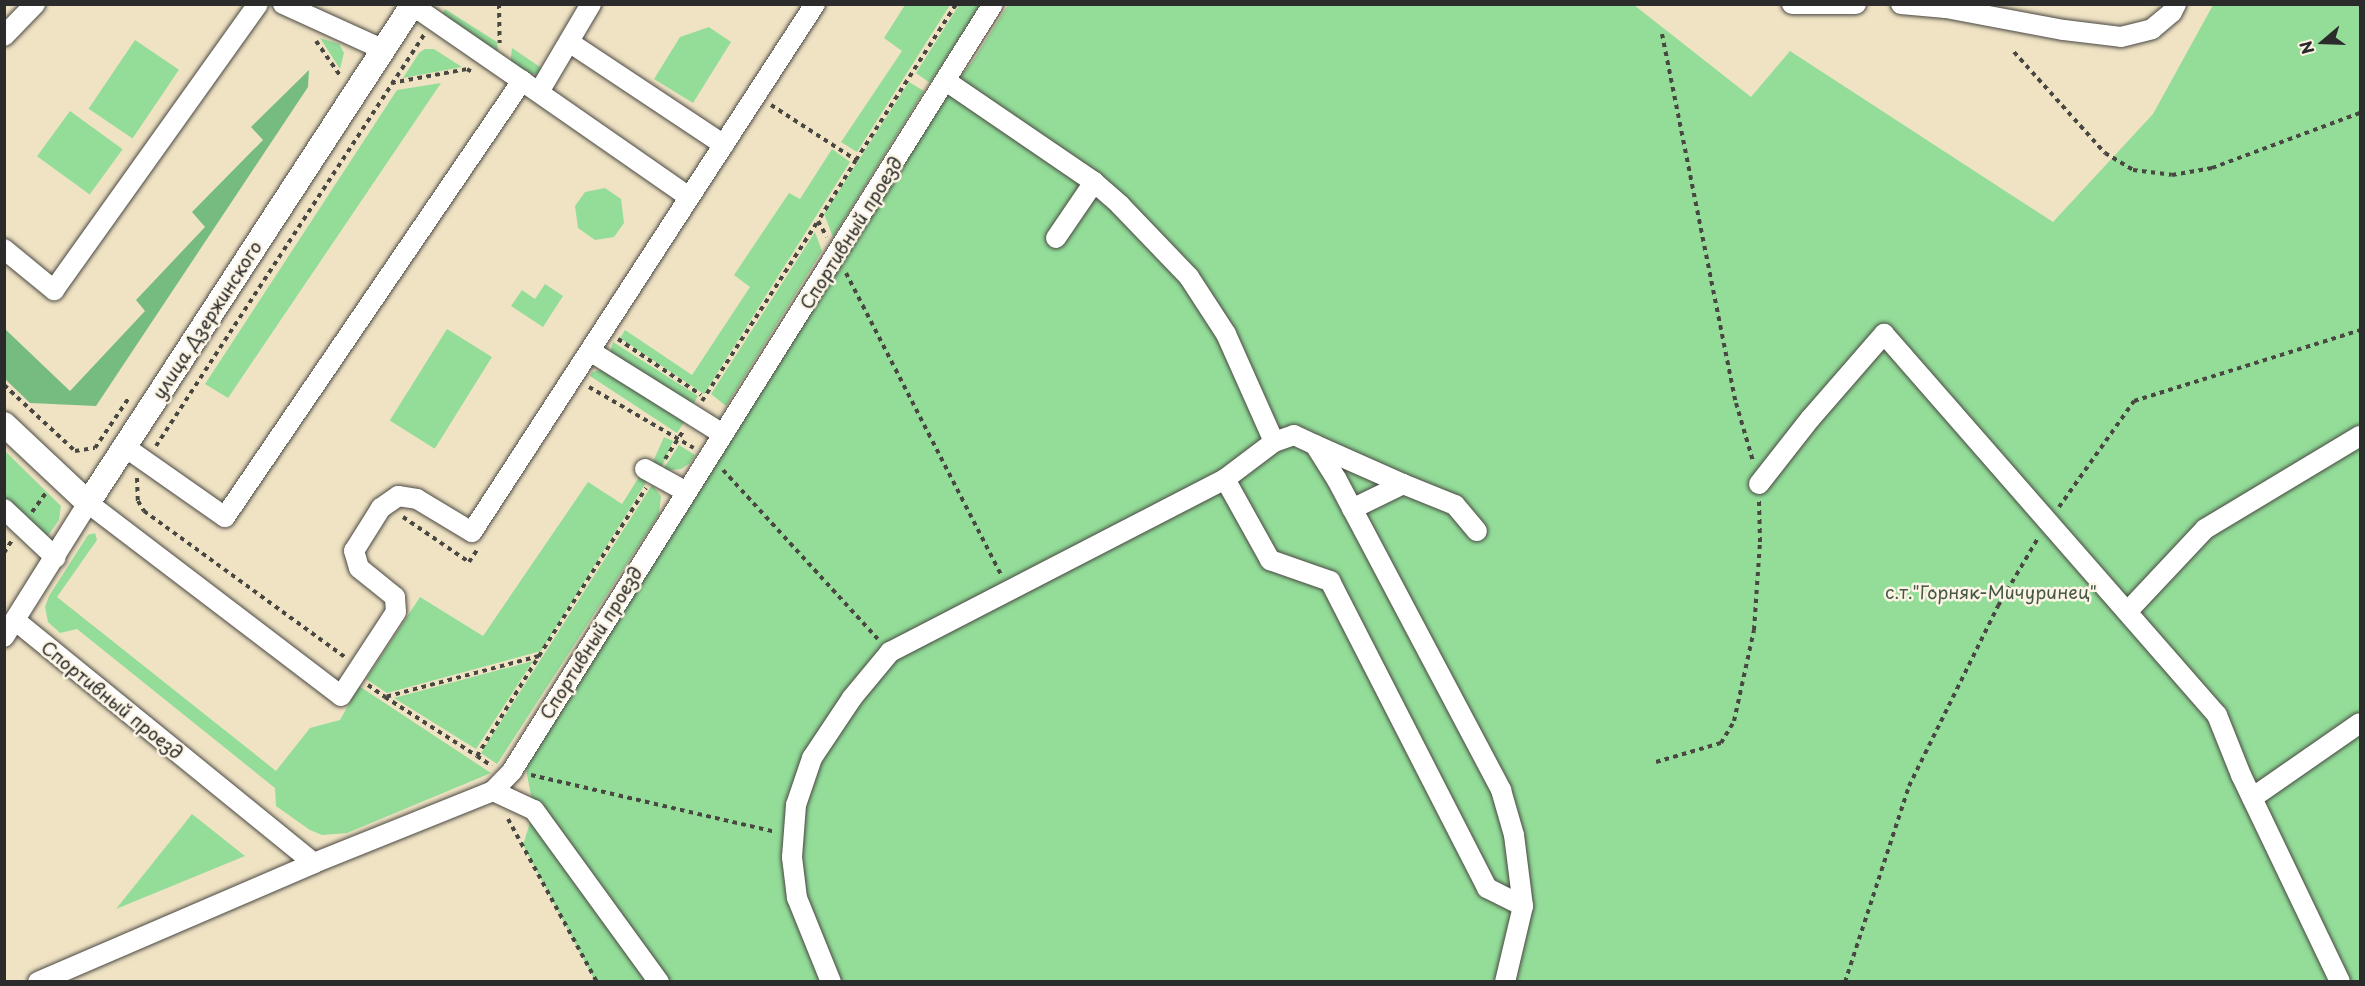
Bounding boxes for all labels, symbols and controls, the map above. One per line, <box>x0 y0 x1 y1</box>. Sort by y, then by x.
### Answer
north arrow <box>2293 12 2353 72</box>
text: N <box>2293 38 2319 58</box>
street label: Спортивный проезд <box>795 153 907 313</box>
street label: улица Дзержинского <box>148 237 266 403</box>
street label: Спортивный проезд <box>535 563 647 723</box>
park label: с.т."Горняк-Мичуринец" <box>1885 581 2097 603</box>
street label: Спортивный проезд <box>37 636 187 764</box>

